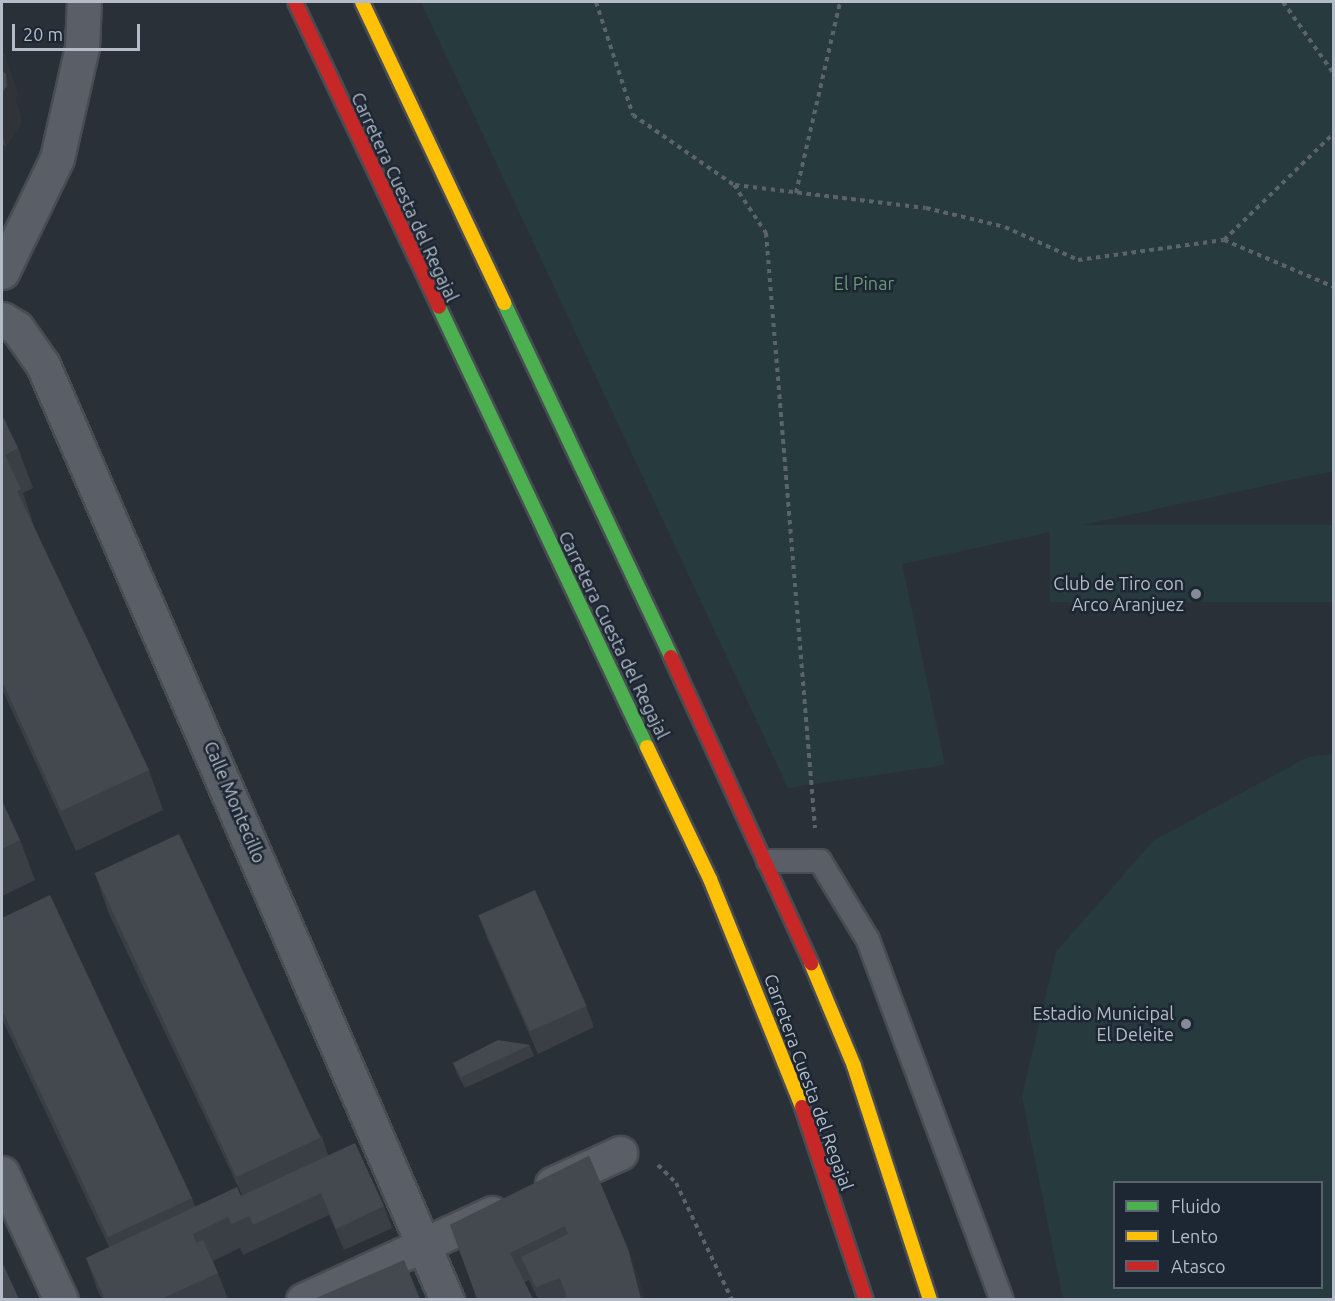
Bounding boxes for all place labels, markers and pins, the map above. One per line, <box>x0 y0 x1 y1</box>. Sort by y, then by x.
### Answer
place label: Club de Tiro con Arco Aranjuez <box>1053 573 1184 616</box>
marker: Club de Tiro con Arco Aranjuez <box>1189 587 1203 601</box>
place label: Estadio Municipal El Deleite <box>1032 1003 1174 1046</box>
marker: Estadio Municipal El Deleite <box>1179 1017 1193 1031</box>

